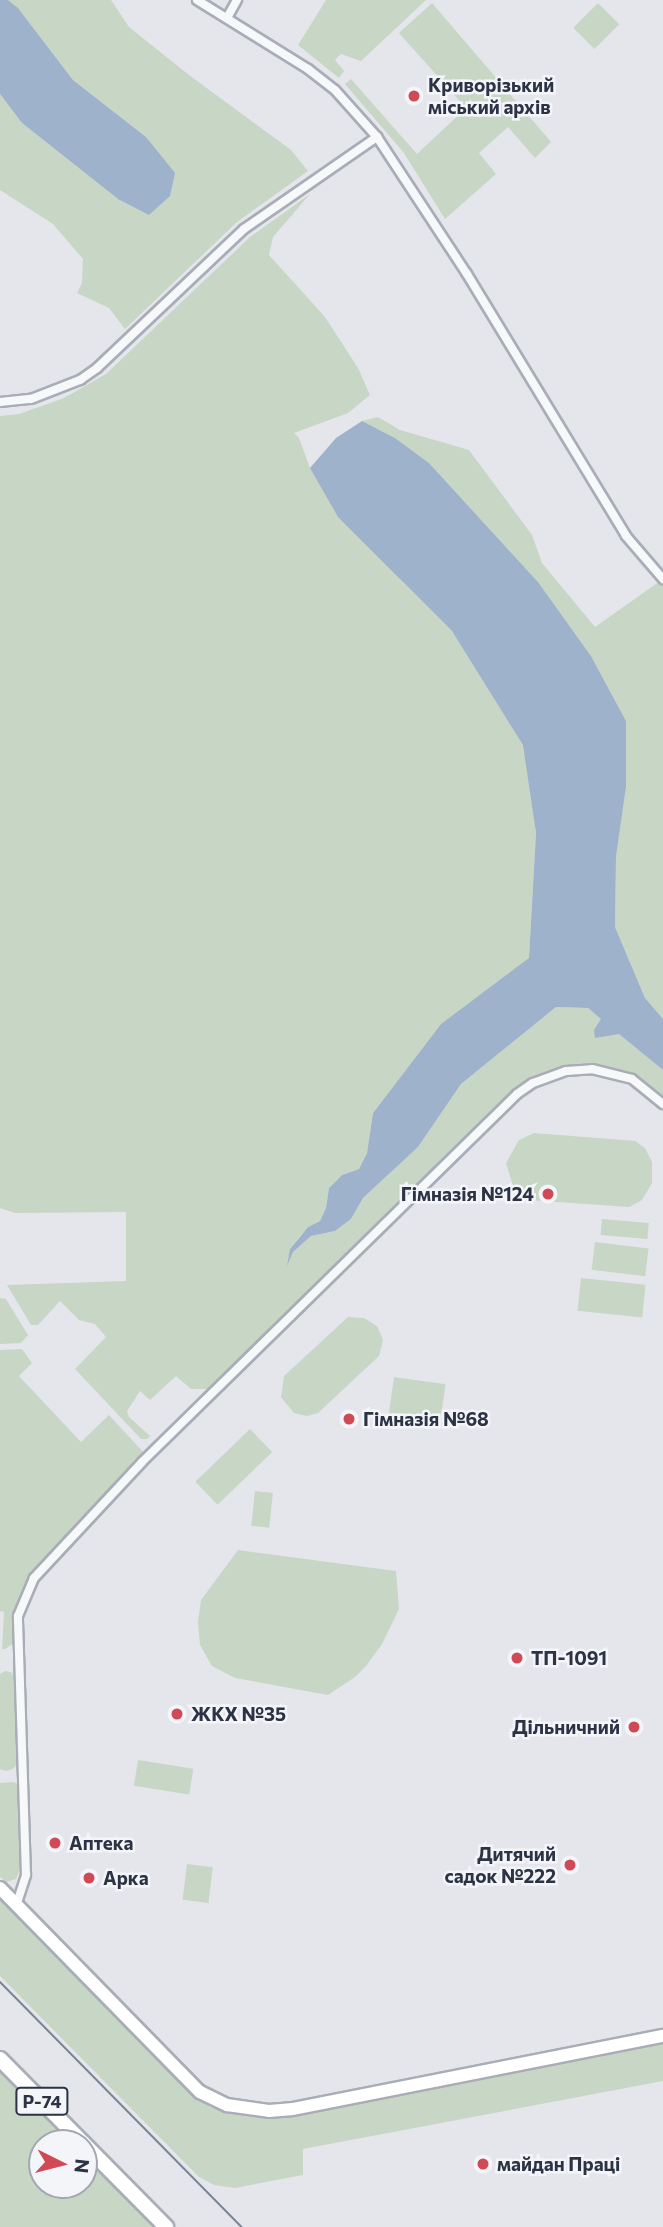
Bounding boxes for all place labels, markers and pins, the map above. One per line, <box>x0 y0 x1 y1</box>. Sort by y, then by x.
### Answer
place label: Криворізький міський архів <box>428 74 554 118</box>
marker: Криворізький міський архів <box>406 88 422 104</box>
place label: Гімназія №124 <box>401 1183 534 1205</box>
marker: Гімназія №124 <box>540 1186 556 1202</box>
place label: Гімназія №68 <box>363 1408 489 1430</box>
marker: Гімназія №68 <box>341 1411 357 1427</box>
place label: ТП-1091 <box>531 1647 607 1669</box>
marker: ТП-1091 <box>509 1650 525 1666</box>
place label: ЖКХ №35 <box>191 1703 286 1725</box>
marker: ЖКХ №35 <box>169 1706 185 1722</box>
place label: Дільничний <box>512 1716 620 1738</box>
marker: Дільничний <box>626 1719 642 1735</box>
place label: Аптека <box>69 1832 134 1854</box>
marker: Аптека <box>47 1835 63 1851</box>
place label: Дитячий садок №222 <box>444 1843 556 1887</box>
marker: Дитячий садок №222 <box>562 1857 578 1873</box>
place label: Арка <box>103 1867 149 1889</box>
marker: Арка <box>81 1870 97 1886</box>
place label: майдан Праці <box>497 2153 620 2175</box>
marker: майдан Праці <box>475 2156 491 2172</box>

